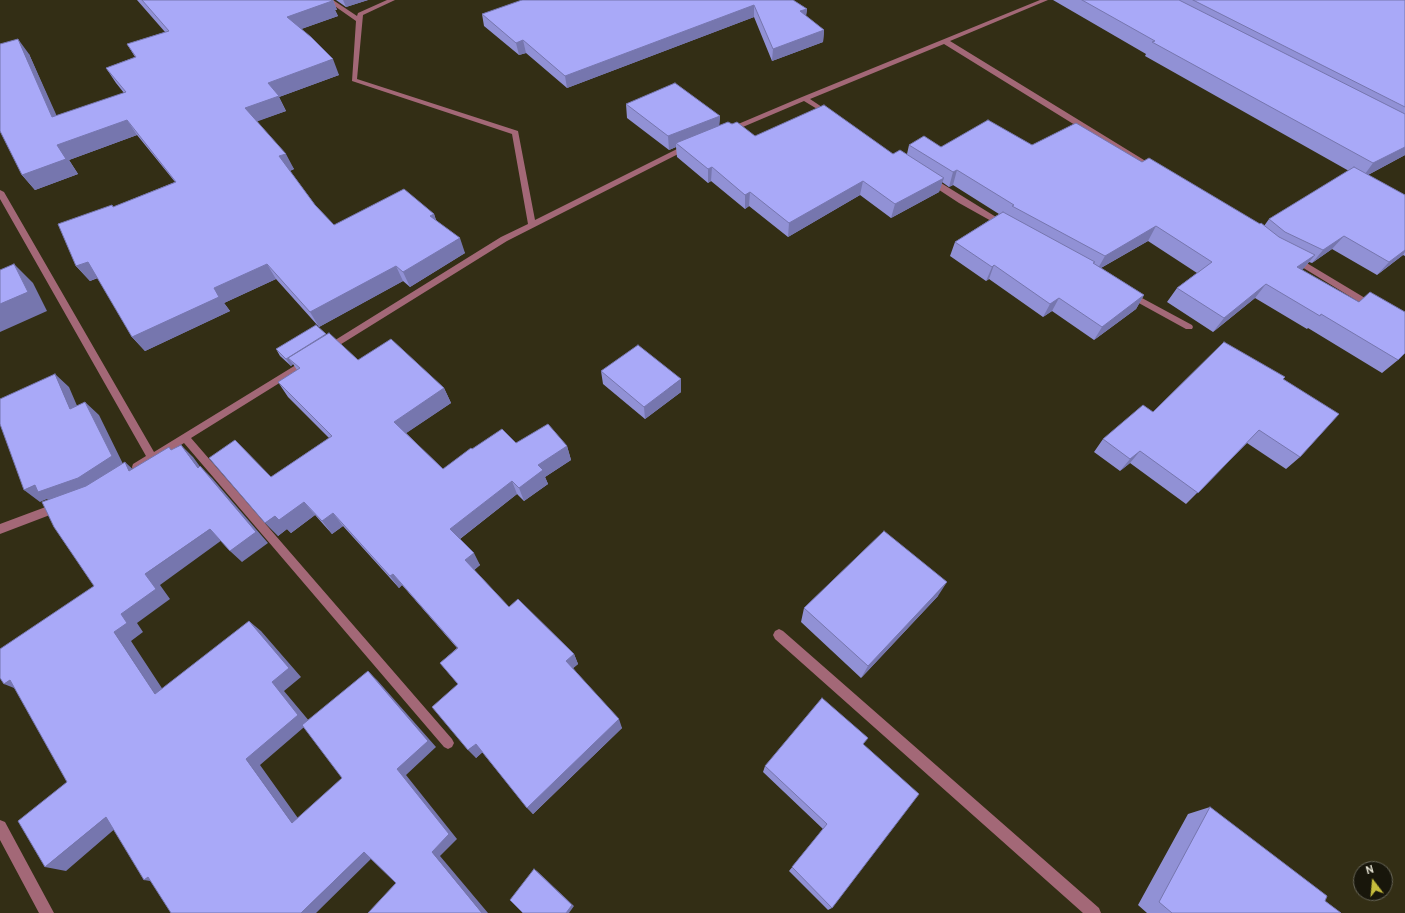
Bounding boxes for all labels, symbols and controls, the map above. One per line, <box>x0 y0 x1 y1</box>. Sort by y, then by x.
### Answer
north arrow <box>1353 861 1393 901</box>
text: N <box>1364 863 1376 878</box>

